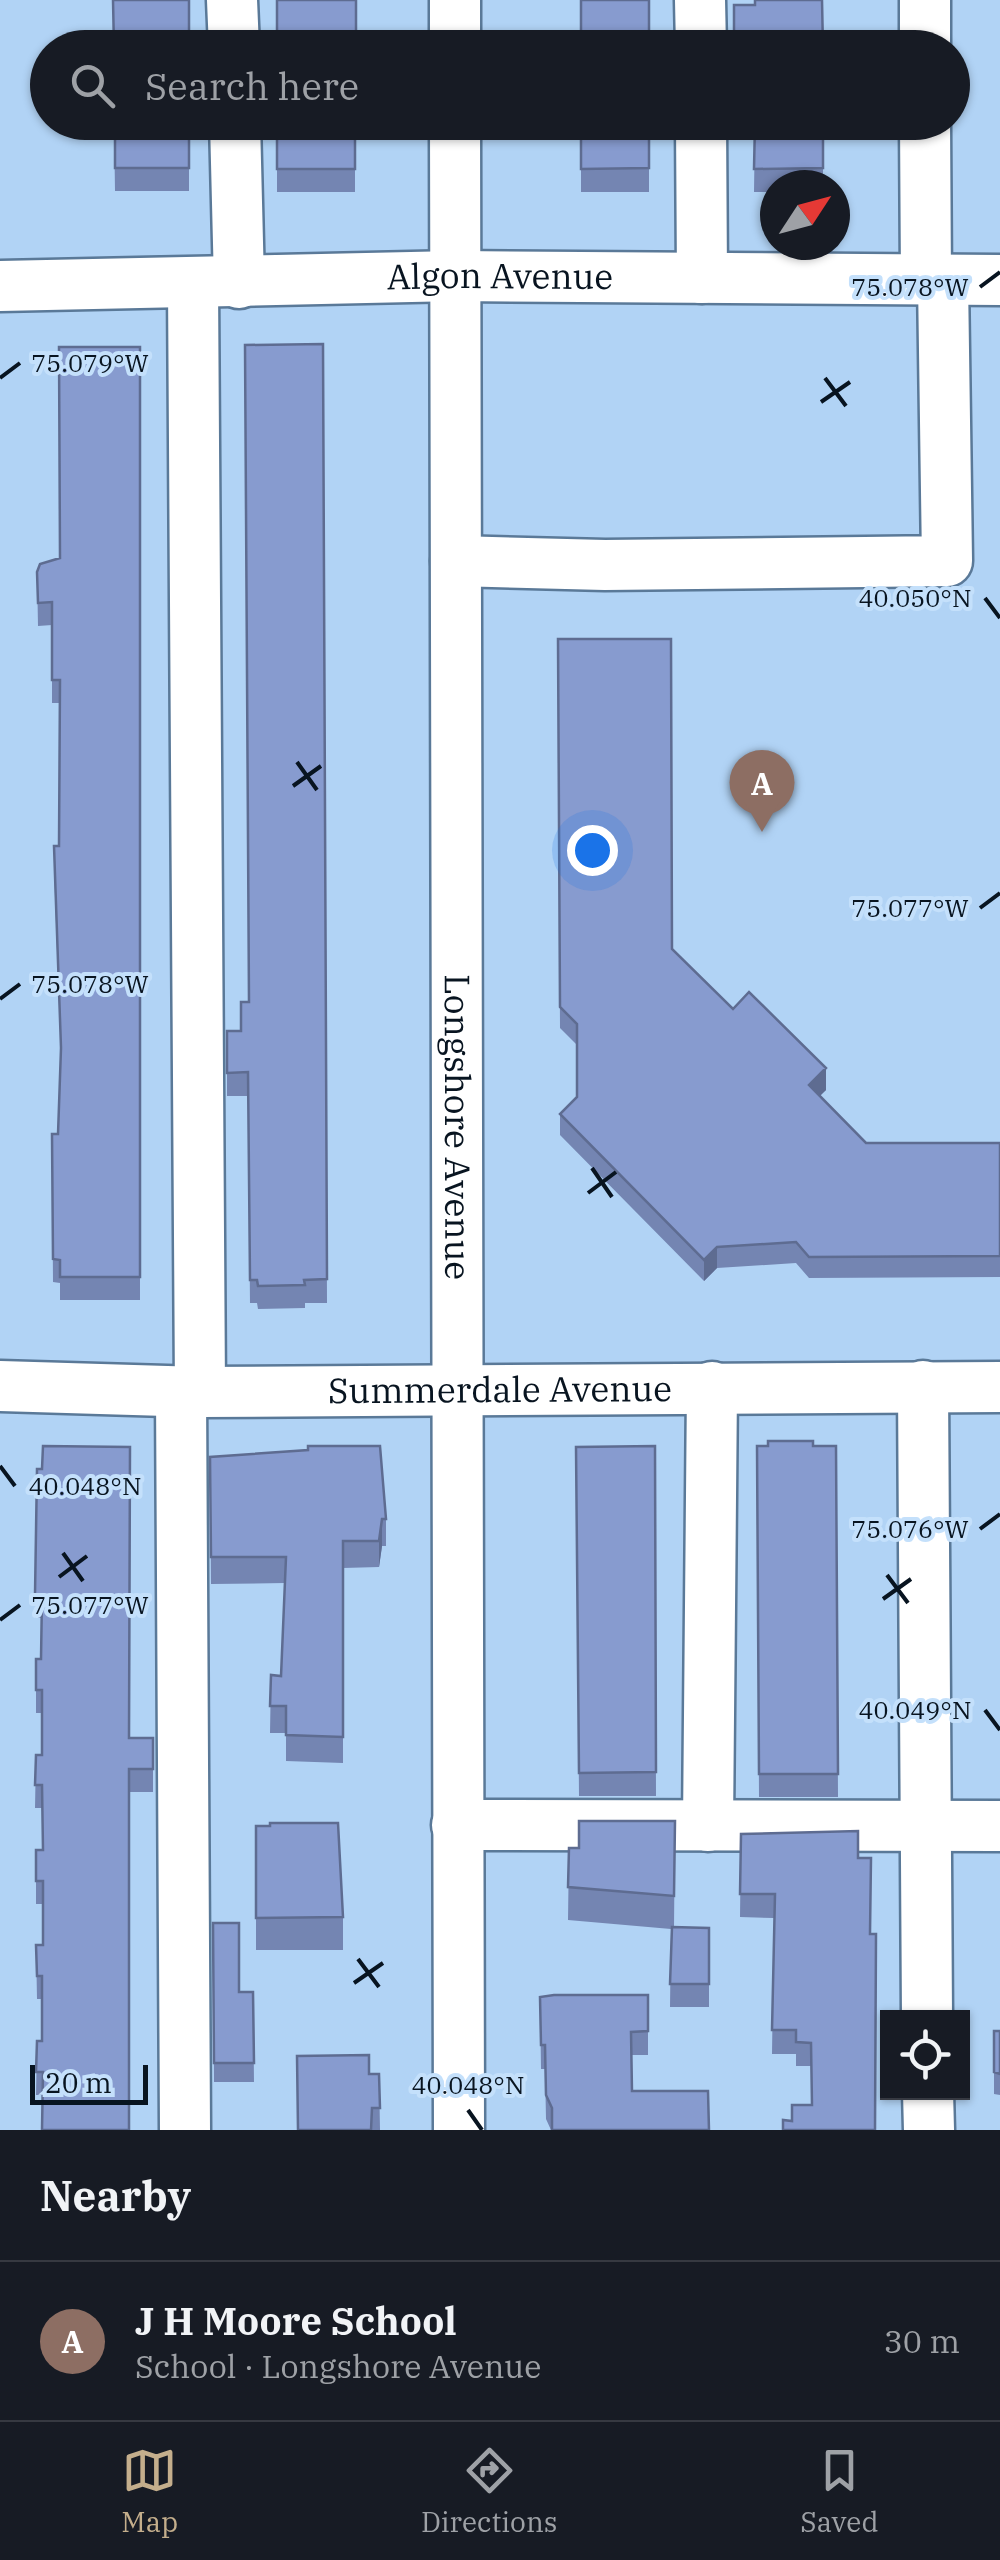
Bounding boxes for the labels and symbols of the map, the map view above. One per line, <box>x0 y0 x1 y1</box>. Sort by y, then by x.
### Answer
north arrow <box>760 170 850 260</box>
street label: Algon Avenue <box>386 252 613 300</box>
text: 75.078°W <box>851 270 969 303</box>
text: 75.079°W <box>31 346 149 379</box>
text: 40.050°N <box>859 581 971 614</box>
pin: A <box>730 750 794 832</box>
your location <box>567 825 618 876</box>
text: 75.077°W <box>851 891 969 924</box>
text: 75.078°W <box>31 967 149 1000</box>
street label: Longshore Avenue <box>435 974 481 1280</box>
street label: Summerdale Avenue <box>328 1365 672 1413</box>
text: 40.048°N <box>29 1469 141 1502</box>
text: 75.076°W <box>851 1512 969 1545</box>
text: 75.077°W <box>31 1588 149 1621</box>
text: 40.049°N <box>859 1693 971 1726</box>
scale bar <box>30 2060 148 2104</box>
text: 40.048°N <box>412 2068 524 2101</box>

